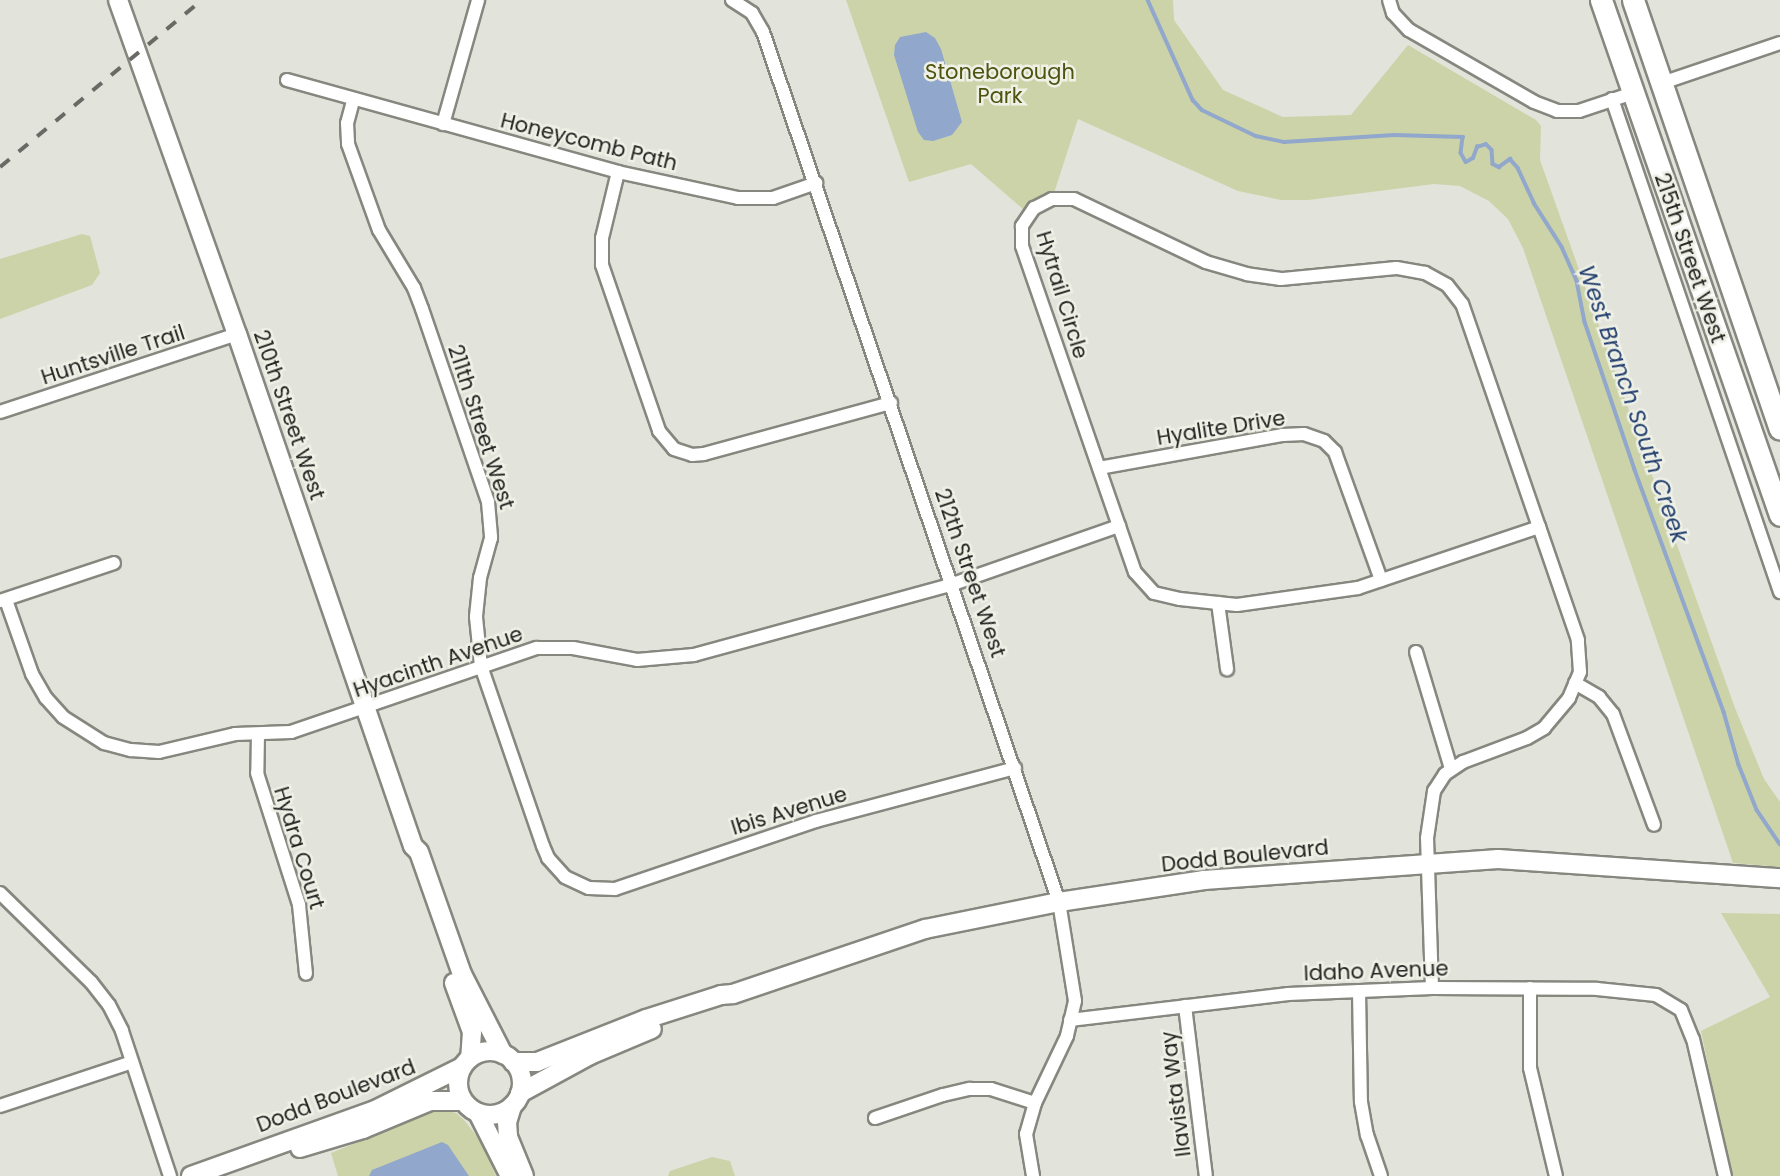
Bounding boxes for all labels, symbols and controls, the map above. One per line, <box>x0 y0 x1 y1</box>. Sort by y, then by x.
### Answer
park label: Stoneborough Park <box>925 59 1075 109</box>
street label: Honeycomb Path <box>498 108 680 176</box>
street label: 215th Street West <box>1649 170 1731 346</box>
street label: Hytrail Circle <box>1031 228 1093 362</box>
water label: West Branch South Creek <box>1572 262 1694 546</box>
street label: Huntsville Trail <box>38 320 188 390</box>
street label: 210th Street West <box>248 327 330 503</box>
street label: 211th Street West <box>443 342 519 512</box>
street label: Hyalite Drive <box>1155 405 1287 451</box>
street label: 212th Street West <box>929 485 1011 661</box>
street label: Hyacinth Avenue <box>350 621 526 703</box>
street label: Ibis Avenue <box>728 781 850 841</box>
street label: Hydra Court <box>268 784 330 912</box>
street label: Dodd Boulevard <box>1160 835 1330 877</box>
street label: Idaho Avenue <box>1303 956 1449 986</box>
street label: Ilavista Way <box>1156 1030 1196 1158</box>
street label: Dodd Boulevard <box>253 1054 419 1138</box>

